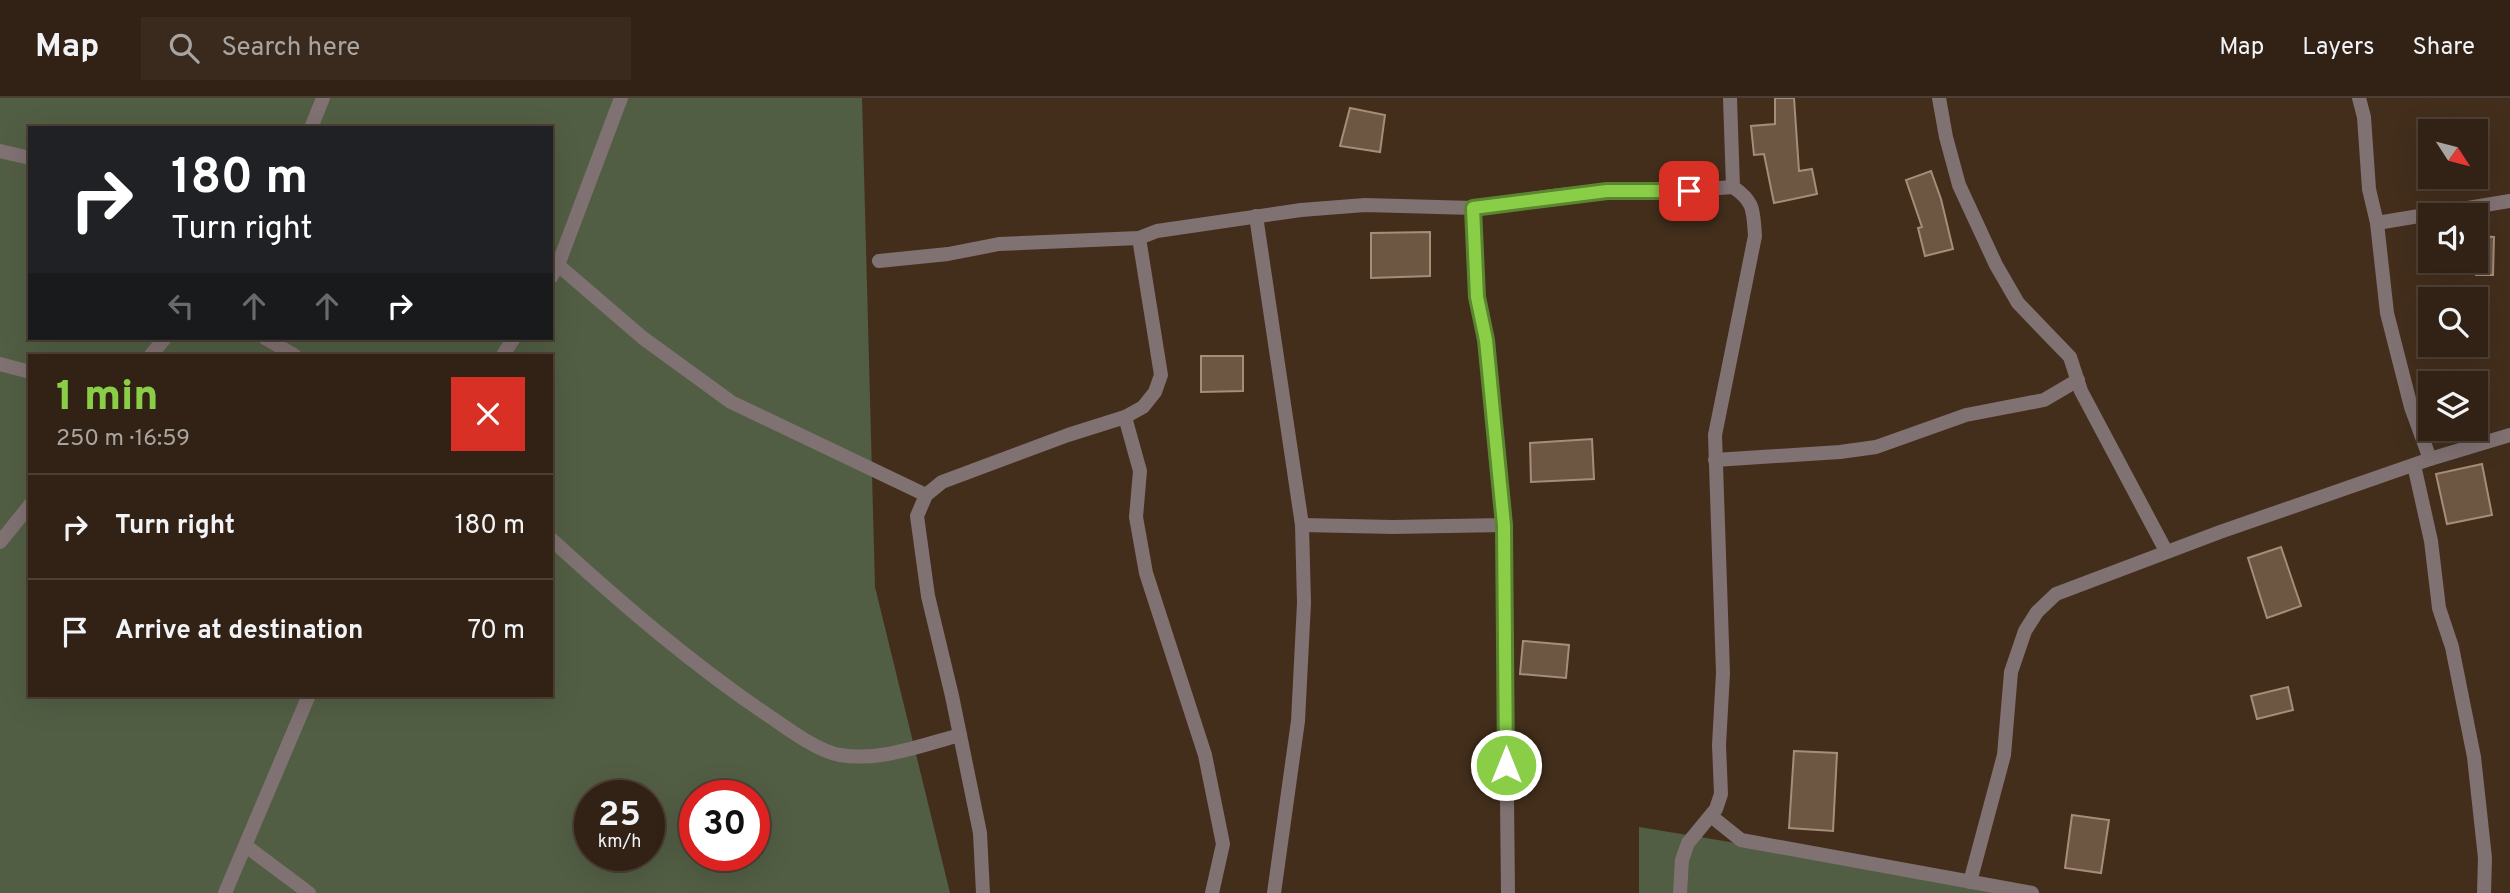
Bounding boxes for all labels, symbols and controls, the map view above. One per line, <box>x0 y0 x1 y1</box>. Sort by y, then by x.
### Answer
search box <box>141 17 631 80</box>
text: Map <box>35 27 99 69</box>
icon: search <box>165 29 203 67</box>
text: Search here <box>221 32 360 65</box>
text: Map <box>2219 33 2264 63</box>
text: Layers <box>2302 33 2374 63</box>
text: Share <box>2412 33 2475 63</box>
north arrow <box>2418 119 2488 189</box>
map controls <box>2418 119 2488 441</box>
text: 180 m <box>171 149 308 211</box>
icon: right <box>56 154 147 245</box>
pin <box>1659 161 1719 221</box>
icon: arrive <box>1670 172 1708 210</box>
button: sound <box>2418 203 2488 273</box>
text: Turn right <box>171 210 313 250</box>
icon: left <box>162 287 200 325</box>
icon: ahead <box>235 287 273 325</box>
icon: ahead <box>308 287 346 325</box>
icon: right <box>381 287 419 325</box>
button: search <box>2418 287 2488 357</box>
button: layers <box>2418 371 2488 441</box>
text: 1 min <box>56 372 159 425</box>
button: close <box>451 377 525 451</box>
text: 250 m · 16:59 <box>56 425 190 454</box>
icon: right <box>56 508 94 546</box>
text: Turn right <box>115 510 235 543</box>
text: 180 m <box>455 510 525 543</box>
icon: arrive <box>56 613 94 651</box>
text: Arrive at destination <box>115 615 363 648</box>
text: 70 m <box>467 615 525 648</box>
position arrow <box>1469 728 1543 802</box>
speed limit sign: 30 <box>679 780 770 871</box>
text: 25 <box>598 794 641 838</box>
text: km/h <box>598 831 641 854</box>

